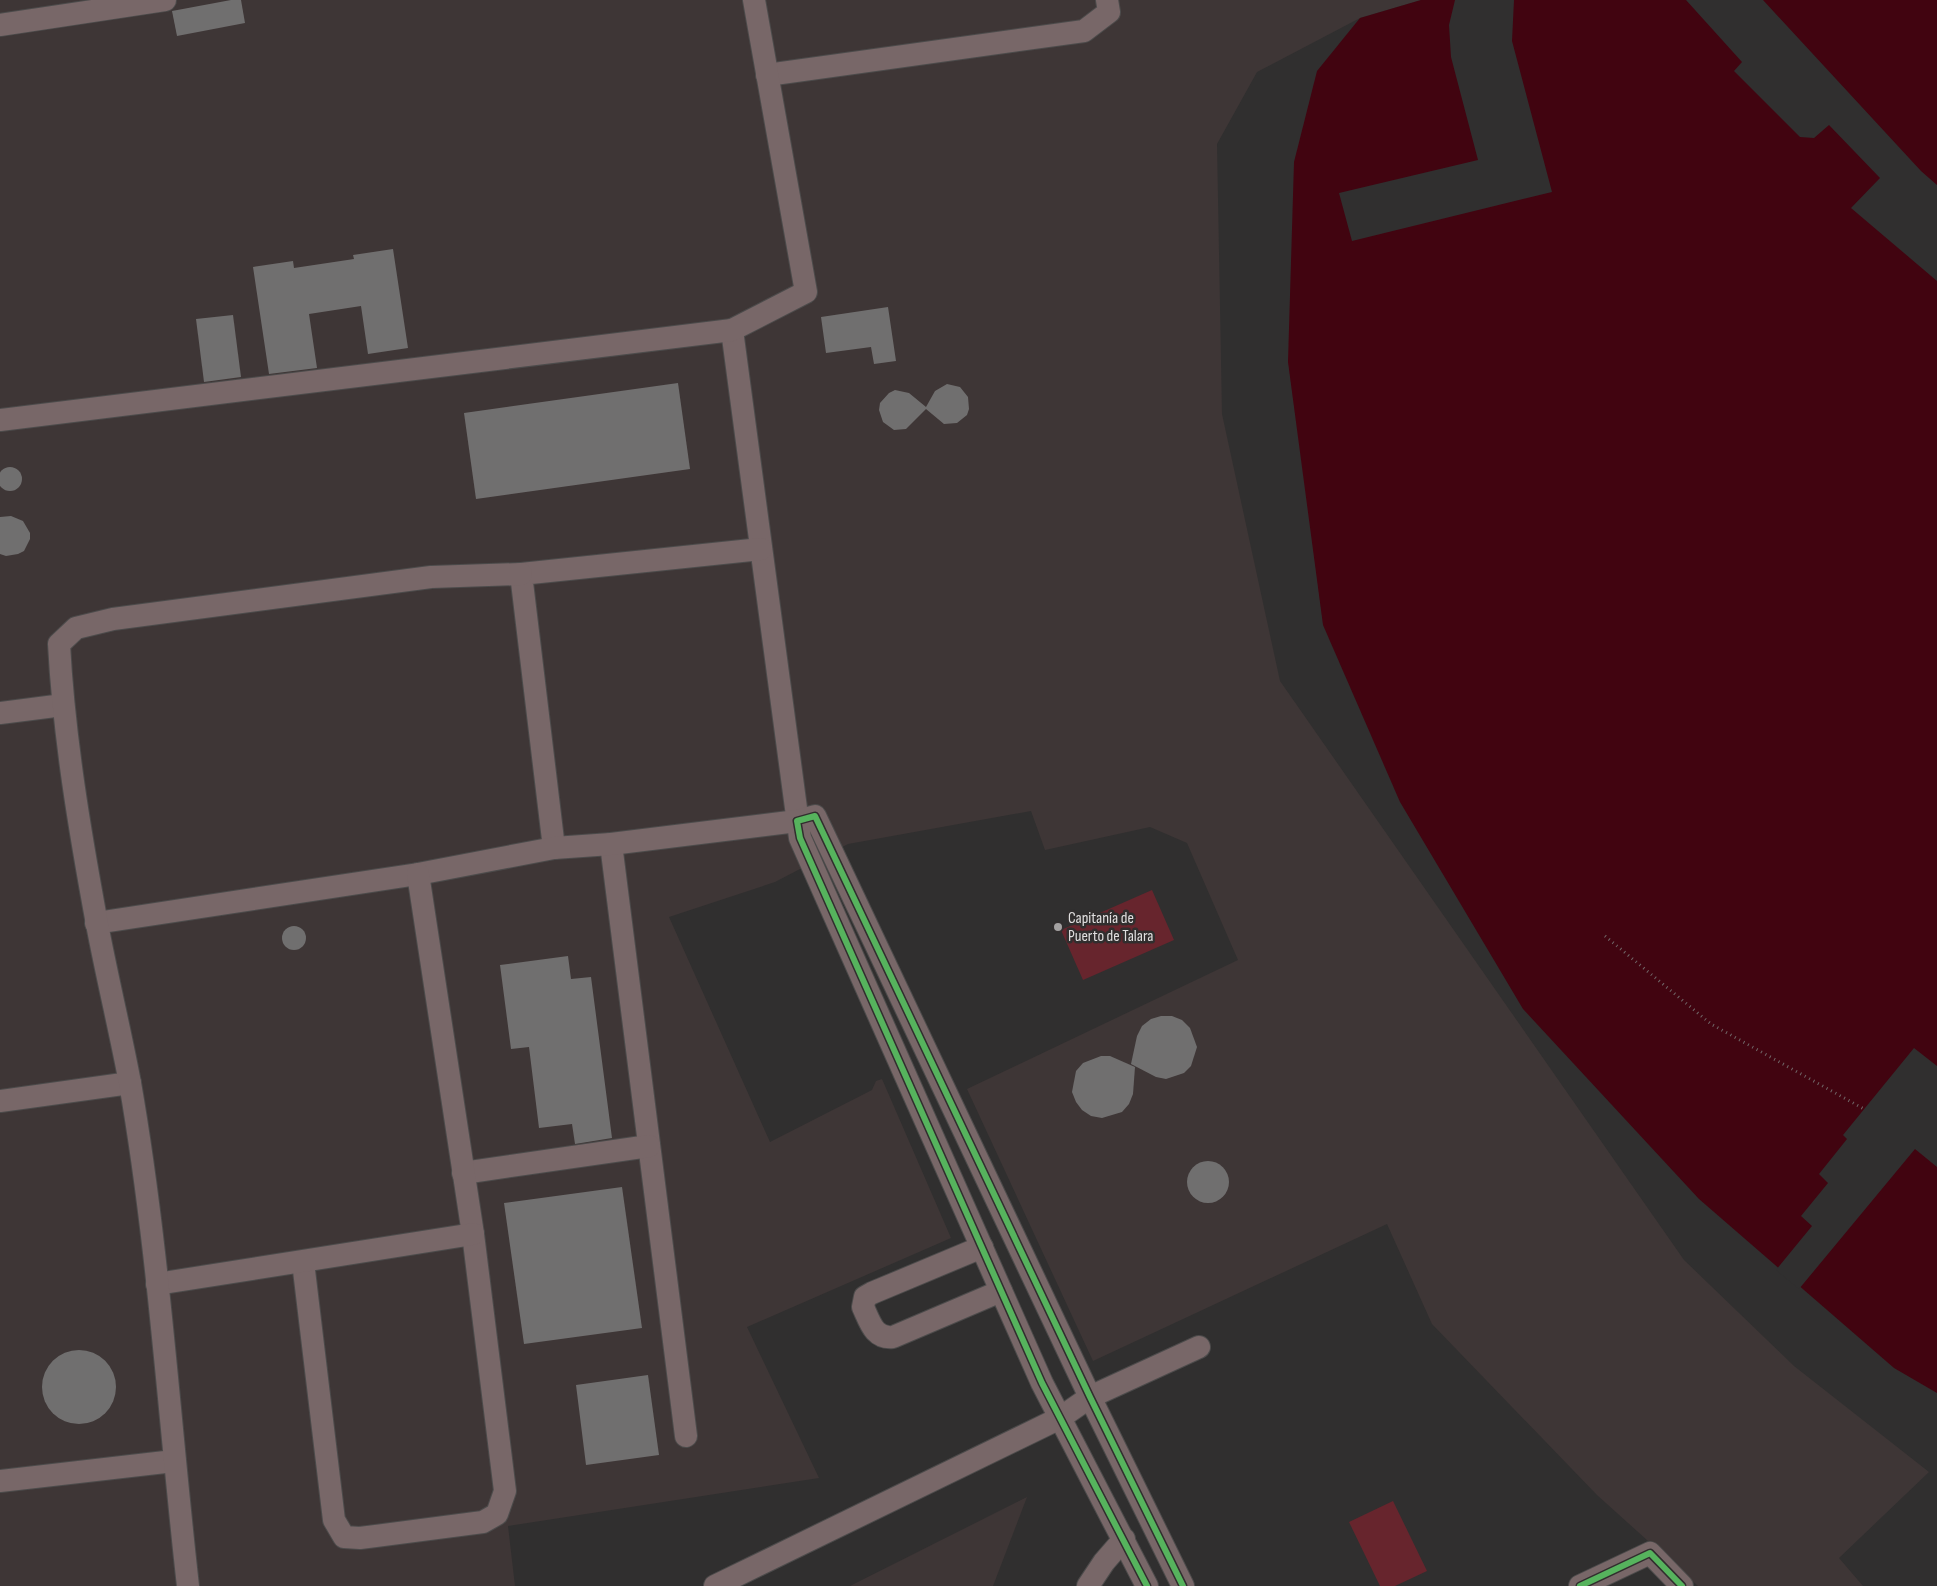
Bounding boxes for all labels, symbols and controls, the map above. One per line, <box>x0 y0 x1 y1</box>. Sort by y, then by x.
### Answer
place label: Capitanía de Puerto de Talara <box>1068 909 1153 946</box>
marker: Capitanía de Puerto de Talara <box>1052 921 1064 933</box>

